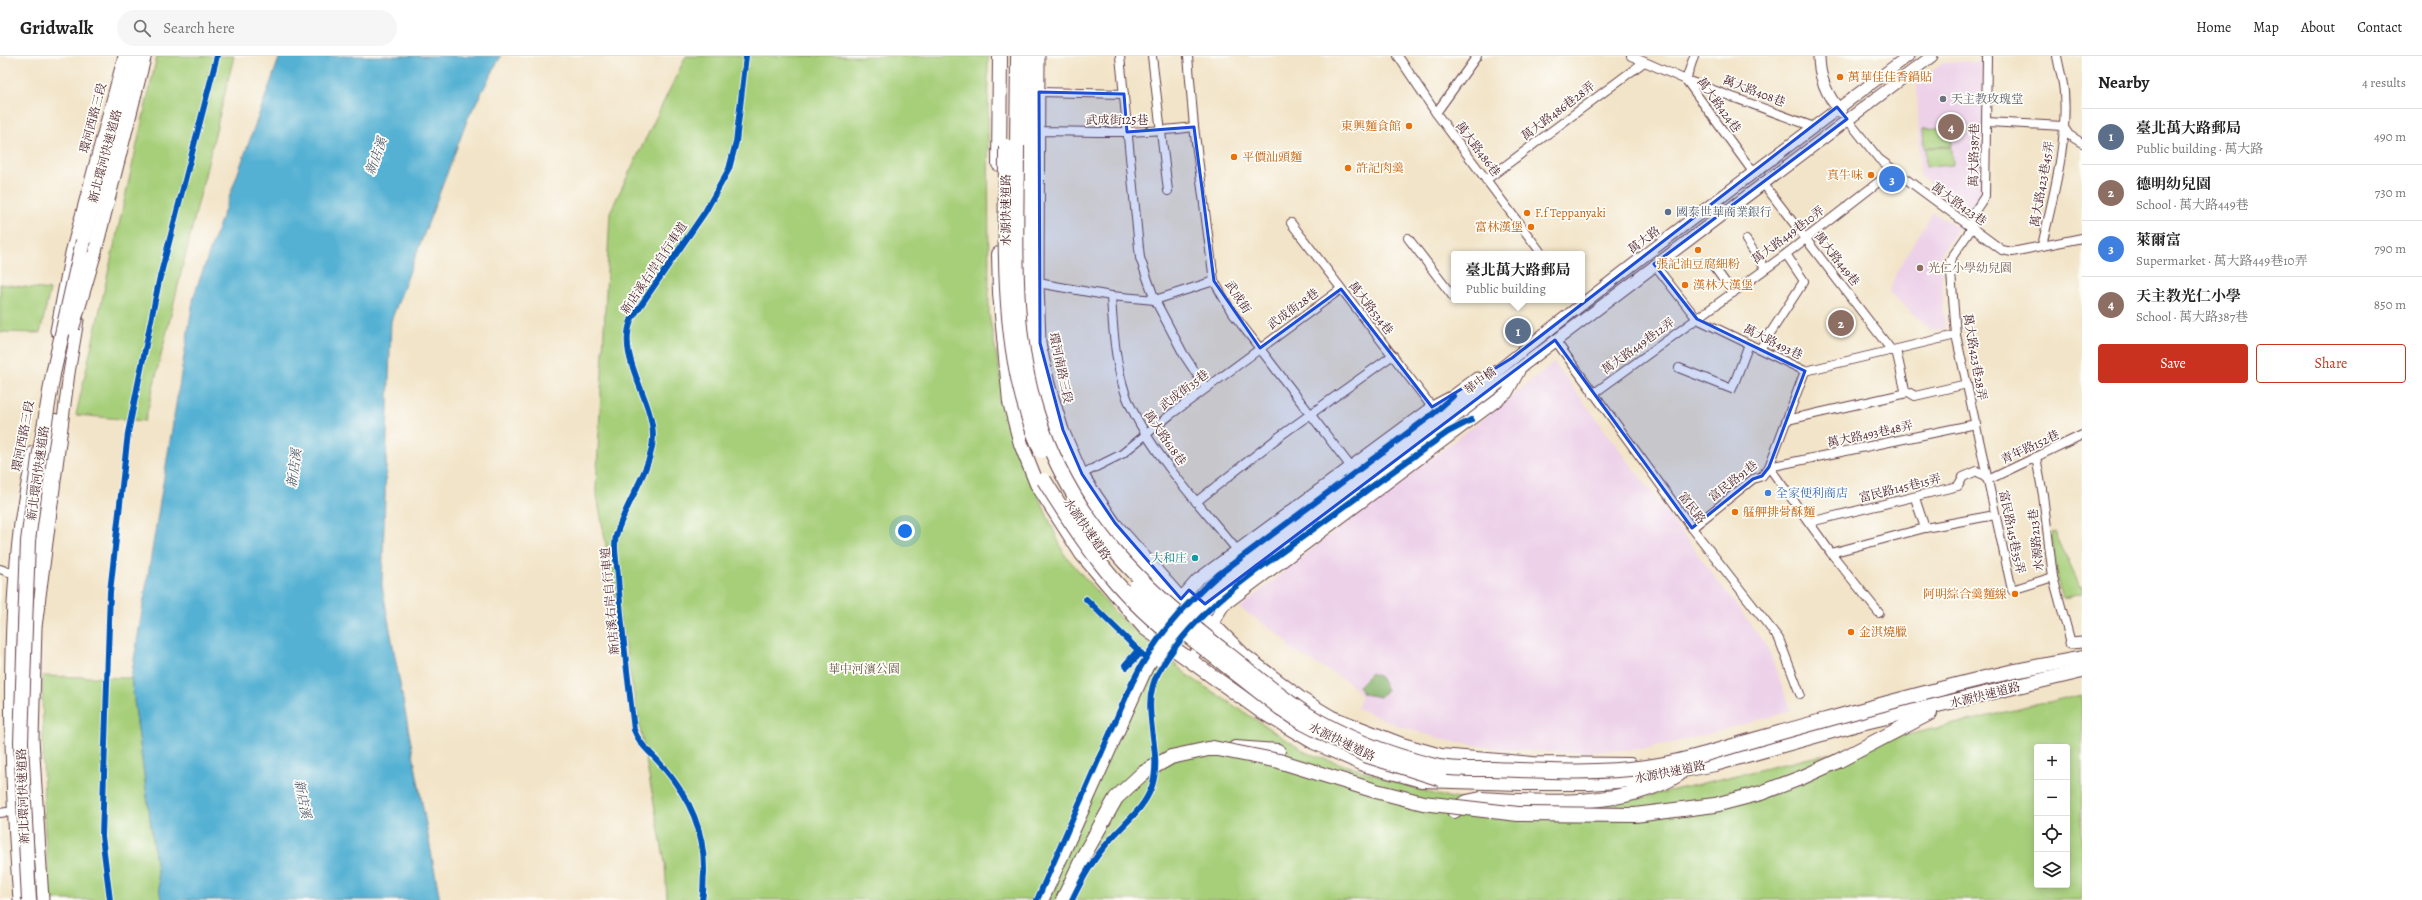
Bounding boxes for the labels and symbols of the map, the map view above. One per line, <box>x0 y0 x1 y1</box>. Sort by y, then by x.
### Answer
place label: 萬華佳佳香鍋貼 <box>1848 69 1932 85</box>
street label: 萬大路408巷 <box>1720 72 1788 110</box>
marker: 萬華佳佳香鍋貼 <box>1835 72 1845 82</box>
street label: 萬大路424巷 <box>1694 74 1744 136</box>
street label: 萬大路486巷28弄 <box>1518 78 1598 144</box>
street label: 環河西路三段 <box>76 81 110 155</box>
place label: 天主教玫瑰堂 <box>1951 91 2023 107</box>
marker: 天主教玫瑰堂 <box>1938 94 1948 104</box>
street label: 新北環河快速道路 <box>85 108 125 204</box>
street label: 武成街125巷 <box>1086 112 1148 128</box>
pin: 4 <box>1938 112 1964 142</box>
place label: 東興麵食館 <box>1341 118 1401 134</box>
street label: 萬大路486巷 <box>1452 118 1504 180</box>
marker: 東興麵食館 <box>1404 121 1414 131</box>
street label: 萬大路387巷 <box>1965 123 1983 187</box>
water label: 新店溪 <box>361 133 391 177</box>
street label: 萬大路423巷45弄 <box>2027 140 2057 228</box>
place label: 平價汕頭麵 <box>1242 149 1302 165</box>
marker: 平價汕頭麵 <box>1229 152 1239 162</box>
place label: 許記肉羹 <box>1356 160 1404 176</box>
marker: 許記肉羹 <box>1343 163 1353 173</box>
pin: 3 <box>1879 164 1905 194</box>
place label: 真牛味 <box>1827 167 1863 183</box>
marker: 真牛味 <box>1866 170 1876 180</box>
street label: 水源快速道路 <box>998 174 1014 246</box>
street label: 萬大路423巷 <box>1928 179 1990 229</box>
street label: 萬大路449巷10弄 <box>1749 202 1827 268</box>
place label: 國泰世華商業銀行 <box>1676 204 1772 220</box>
place label: F.f Teppanyaki <box>1535 205 1606 221</box>
marker: 國泰世華商業銀行 <box>1663 207 1673 217</box>
marker: F.f Teppanyaki <box>1522 208 1532 218</box>
street label: 新店溪右岸自行車道 <box>617 219 691 317</box>
place label: 富林漢堡 <box>1475 219 1523 235</box>
marker: 富林漢堡 <box>1526 222 1536 232</box>
street label: 萬大路 <box>1625 223 1663 257</box>
street label: 萬大路449巷 <box>1811 229 1863 289</box>
marker: 張記油豆腐細粉 <box>1693 245 1703 255</box>
place label: 張記油豆腐細粉 <box>1656 256 1740 272</box>
place label: 光仁小學幼兒園 <box>1928 260 2012 276</box>
marker: 光仁小學幼兒園 <box>1915 263 1925 273</box>
place label: 漢林大漢堡 <box>1693 277 1753 293</box>
street label: 武成街 <box>1221 278 1255 317</box>
street label: 萬大路534巷 <box>1345 278 1397 338</box>
marker: 漢林大漢堡 <box>1680 280 1690 290</box>
street label: 武成街28巷 <box>1264 285 1322 333</box>
pin: 2 <box>1828 308 1854 338</box>
street label: 萬大路423巷28弄 <box>1960 312 1990 402</box>
street label: 萬大路449巷12弄 <box>1598 314 1678 378</box>
pin: 1 <box>1505 316 1531 346</box>
street label: 萬大路493巷 <box>1741 321 1805 363</box>
street label: 環河南路三段 <box>1046 331 1076 405</box>
street label: 華中橋 <box>1461 364 1499 398</box>
street label: 武成街35巷 <box>1156 366 1212 414</box>
street label: 環河西路三段 <box>8 399 38 473</box>
street label: 萬大路618巷 <box>1140 407 1190 469</box>
street label: 萬大路493巷48弄 <box>1826 417 1914 451</box>
street label: 新北環河快速道路 <box>23 424 53 522</box>
street label: 青年路152巷 <box>1998 426 2062 468</box>
water label: 新店溪 <box>283 446 305 489</box>
street label: 富民路91巷 <box>1705 457 1761 505</box>
street label: 富民路145巷15弄 <box>1857 470 1943 506</box>
place label: 全家便利商店 <box>1776 485 1848 501</box>
marker: 全家便利商店 <box>1763 488 1773 498</box>
street label: 富民路 <box>1675 489 1709 527</box>
street label: 富民路145巷35弄 <box>1995 489 2029 575</box>
street label: 水源快速道路 <box>1060 495 1114 563</box>
place label: 艋舺排骨酥麵 <box>1743 504 1815 520</box>
marker: 艋舺排骨酥麵 <box>1730 507 1740 517</box>
street label: 水源路213巷 <box>2025 508 2047 572</box>
your location <box>895 521 915 541</box>
street label: 新店溪右岸自行車道 <box>597 547 623 655</box>
place label: 大和庄 <box>1151 550 1187 566</box>
marker: 大和庄 <box>1190 553 1200 563</box>
place label: 阿明綜合羹麵線 <box>1923 586 2007 602</box>
marker: 阿明綜合羹麵線 <box>2010 589 2020 599</box>
place label: 金淇燒臘 <box>1859 624 1907 640</box>
marker: 金淇燒臘 <box>1846 627 1856 637</box>
park label: 華中河濱公園 <box>828 661 900 677</box>
street label: 水源快速道路 <box>1948 679 2022 711</box>
street label: 水源快速道路 <box>1306 719 1378 765</box>
street label: 新北環河快速道路 <box>13 748 33 844</box>
street label: 水源快速道路 <box>1633 757 1707 787</box>
water label: 新店溪 <box>291 778 315 822</box>

